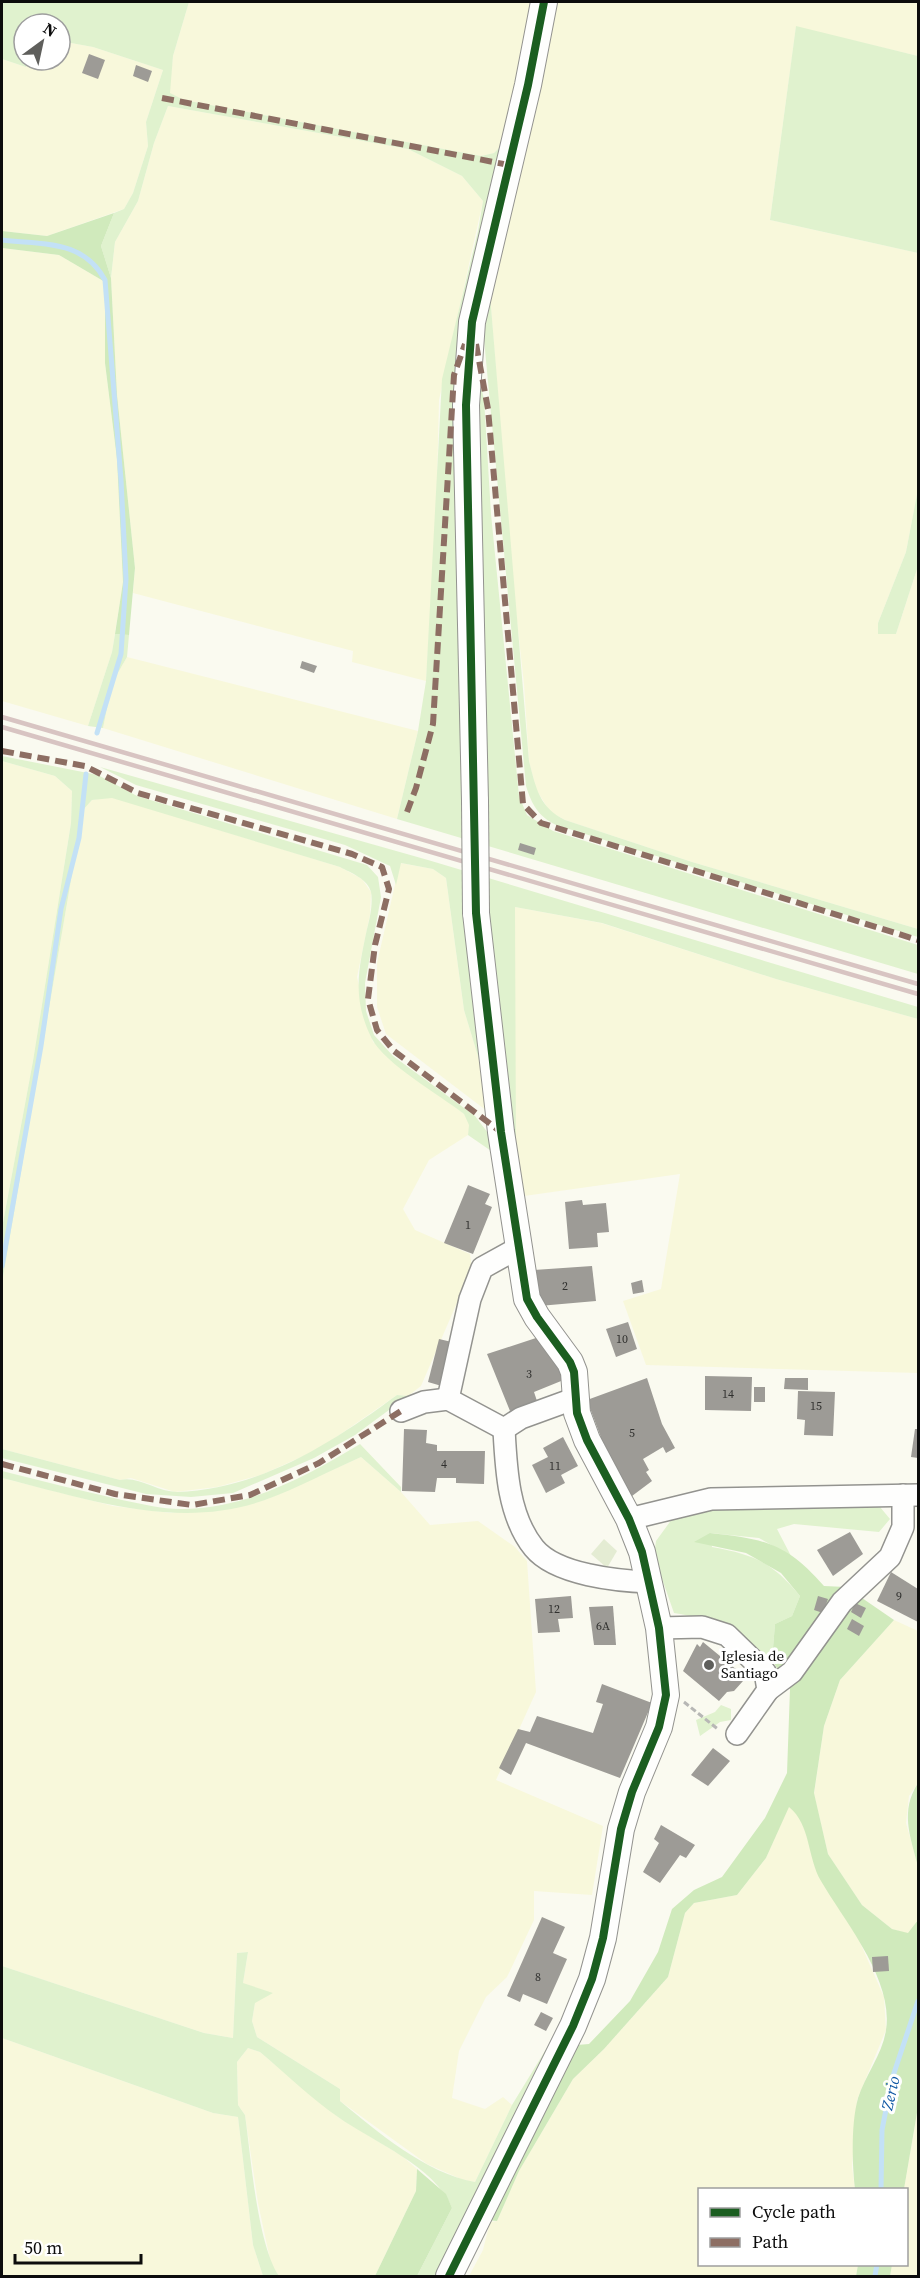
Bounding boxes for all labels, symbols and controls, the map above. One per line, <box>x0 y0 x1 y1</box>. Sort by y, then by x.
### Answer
north arrow <box>12 12 72 72</box>
text: N <box>39 17 61 42</box>
house number: 1 <box>465 1217 471 1233</box>
house number: 2 <box>562 1278 568 1294</box>
house number: 10 <box>616 1331 628 1347</box>
house number: 3 <box>526 1366 532 1382</box>
house number: 14 <box>722 1386 734 1402</box>
house number: 15 <box>810 1398 822 1414</box>
house number: 5 <box>629 1425 635 1441</box>
house number: 4 <box>441 1456 447 1472</box>
house number: 11 <box>549 1458 561 1474</box>
house number: 9 <box>896 1588 902 1604</box>
house number: 12 <box>548 1601 560 1617</box>
house number: 6A <box>596 1618 610 1634</box>
place label: Iglesia de Santiago <box>721 1645 785 1683</box>
marker: Iglesia de Santiago <box>702 1658 716 1672</box>
house number: 8 <box>535 1969 541 1985</box>
water label: Zerio <box>875 2074 905 2113</box>
legend <box>698 2188 908 2266</box>
text: Cycle path <box>752 2199 836 2224</box>
scale bar <box>15 2227 141 2265</box>
text: Path <box>752 2229 789 2254</box>
text: 50 m <box>24 2235 62 2260</box>

